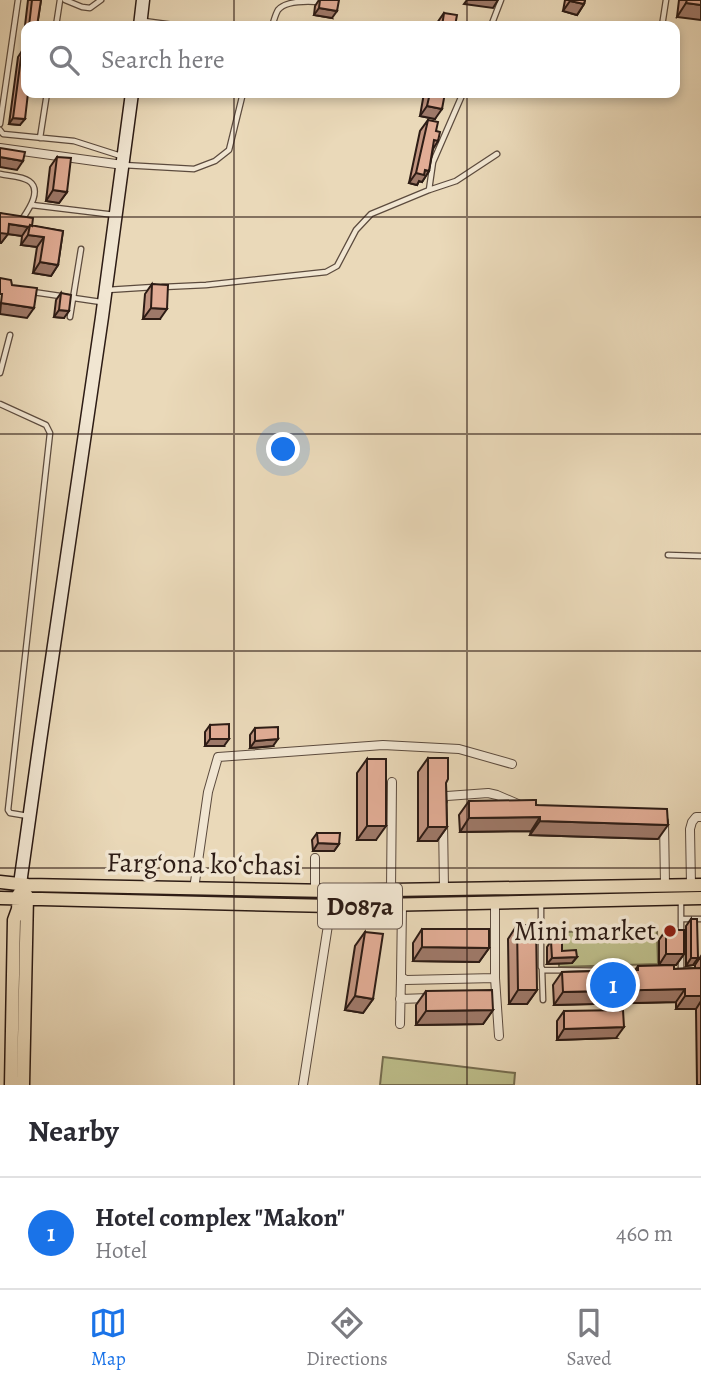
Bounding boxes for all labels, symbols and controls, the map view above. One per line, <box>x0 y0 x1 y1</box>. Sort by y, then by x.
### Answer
search box <box>21 21 680 98</box>
icon: search <box>45 41 83 79</box>
text: Search here <box>101 42 225 77</box>
your location <box>266 432 300 466</box>
street label: Fargʻona koʻchasi <box>106 843 302 885</box>
road number: D087a <box>318 884 402 928</box>
place label: Mini market <box>514 912 656 950</box>
marker: Mini market <box>662 923 678 939</box>
pin: 1 <box>590 959 636 1011</box>
text: Nearby <box>28 1111 119 1151</box>
text: Hotel complex "Makon" <box>95 1200 345 1235</box>
text: 1 <box>47 1218 55 1249</box>
text: 460 m <box>616 1218 673 1249</box>
text: Hotel <box>95 1235 147 1266</box>
tab: Map <box>89 1304 127 1372</box>
tab: Directions <box>306 1304 388 1372</box>
tab: Saved <box>567 1304 612 1372</box>

